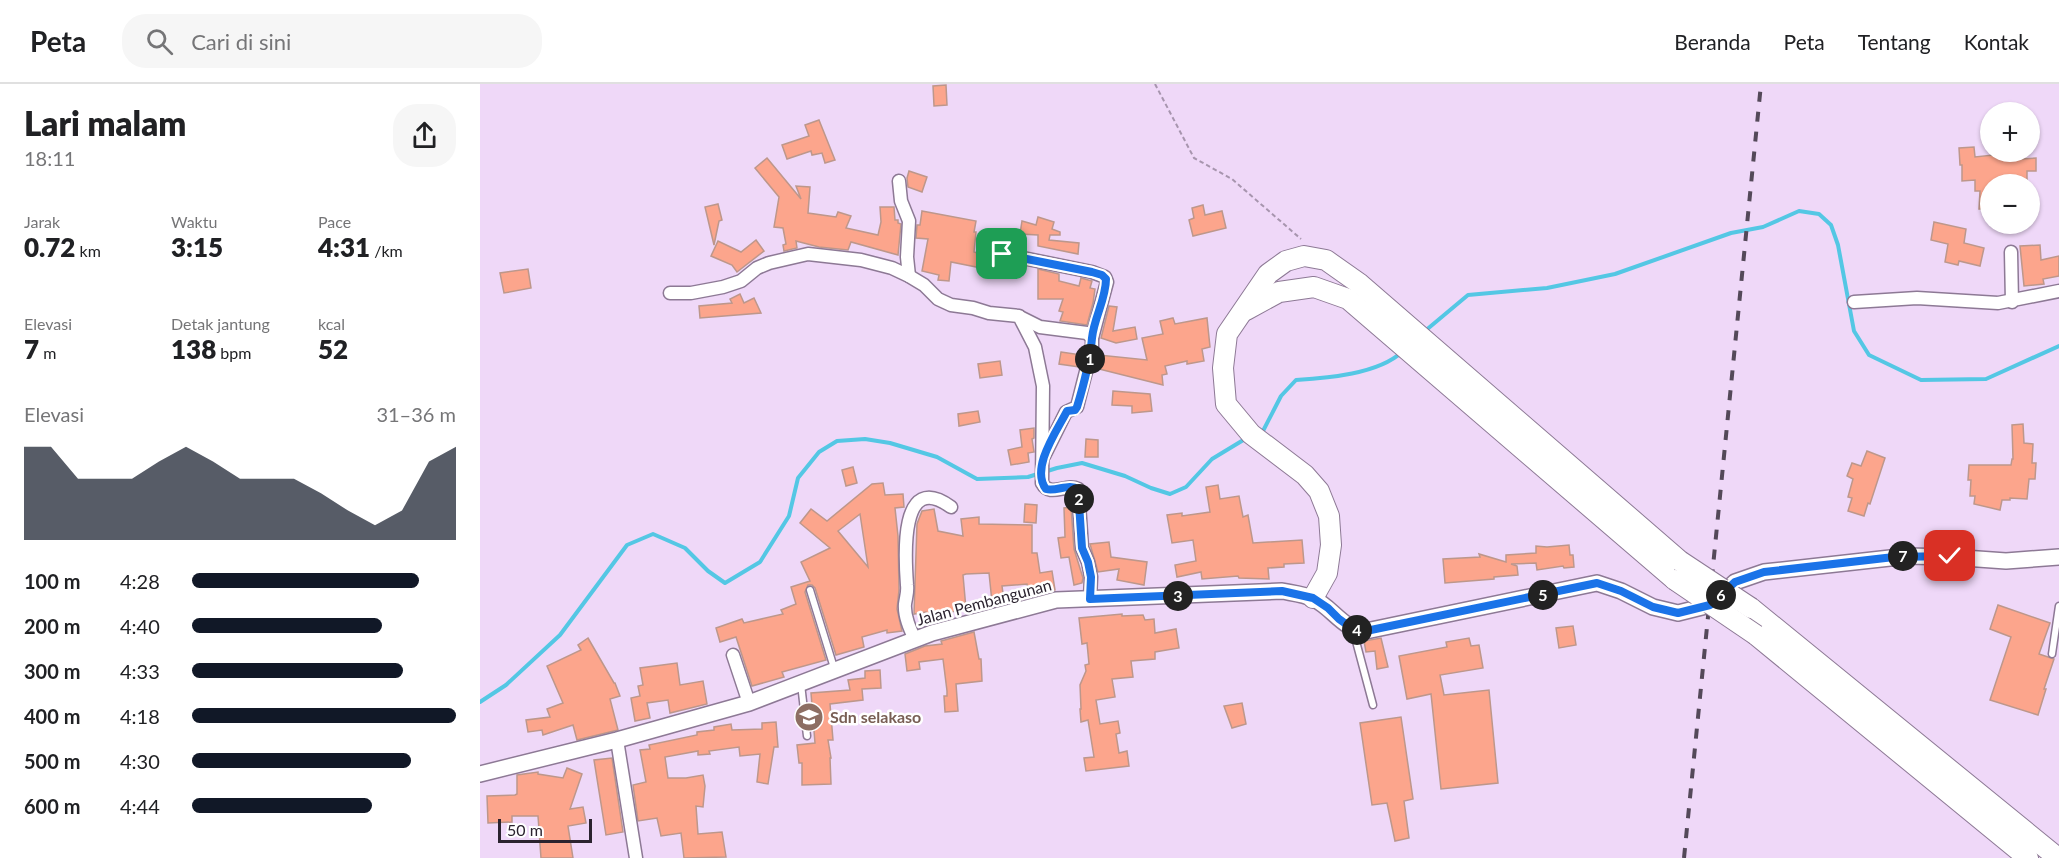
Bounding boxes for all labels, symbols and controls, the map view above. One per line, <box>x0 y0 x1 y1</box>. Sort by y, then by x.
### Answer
search box <box>122 14 542 68</box>
text: Peta <box>30 24 86 58</box>
icon: search <box>143 25 176 58</box>
text: Cari di sini <box>191 28 291 55</box>
text: Beranda <box>1674 29 1751 54</box>
text: Peta <box>1784 29 1825 54</box>
text: Tentang <box>1858 29 1931 54</box>
text: Kontak <box>1964 29 2029 54</box>
map controls <box>1980 102 2040 234</box>
button: + <box>1980 102 2040 162</box>
text: Lari malam <box>24 103 186 143</box>
button: share <box>393 104 456 167</box>
text: 18:11 <box>24 146 75 170</box>
button: − <box>1980 174 2040 234</box>
text: Jarak <box>24 212 60 231</box>
text: Waktu <box>171 212 217 231</box>
text: Pace <box>318 212 351 231</box>
pin <box>976 228 1027 279</box>
text: 0.72 <box>24 231 75 263</box>
text: 3:15 <box>171 231 223 263</box>
text: 4:31 <box>318 231 370 263</box>
icon: arrive <box>985 237 1018 270</box>
text: km <box>75 241 101 260</box>
text: /km <box>370 241 403 260</box>
text: Elevasi <box>24 314 72 333</box>
text: Detak jantung <box>171 314 270 333</box>
text: kcal <box>318 314 345 333</box>
text: 7 <box>24 333 39 365</box>
text: 138 <box>171 333 216 365</box>
text: 52 <box>318 333 348 365</box>
text: m <box>39 343 56 362</box>
text: bpm <box>216 343 251 362</box>
pin: 1 <box>1075 344 1105 374</box>
text: 1 <box>1085 349 1095 368</box>
text: Elevasi <box>24 402 84 426</box>
text: 31–36 m <box>376 402 456 426</box>
pin: 2 <box>1064 484 1094 514</box>
text: 2 <box>1074 489 1084 508</box>
pin <box>1924 530 1975 581</box>
icon: check <box>1933 539 1966 572</box>
pin: 7 <box>1888 541 1918 571</box>
text: 7 <box>1898 546 1908 565</box>
text: 100 m <box>24 569 80 593</box>
text: 4:28 <box>120 569 160 593</box>
street label: Jalan Pembangunan <box>914 574 1053 629</box>
pin: 5 <box>1528 580 1558 610</box>
pin: 6 <box>1706 580 1736 610</box>
pin: 3 <box>1163 581 1193 611</box>
text: 5 <box>1538 585 1548 604</box>
text: 6 <box>1716 585 1726 604</box>
text: 3 <box>1173 586 1183 605</box>
text: 200 m <box>24 614 80 638</box>
text: 4:40 <box>120 614 160 638</box>
pin: 4 <box>1342 615 1372 645</box>
text: 4 <box>1352 620 1362 639</box>
text: 300 m <box>24 659 80 683</box>
text: 4:33 <box>120 659 160 683</box>
school or university icon: Sdn selakaso <box>793 701 825 733</box>
text: 400 m <box>24 704 80 728</box>
text: 4:18 <box>120 704 160 728</box>
place label: Sdn selakaso <box>830 707 921 726</box>
text: 500 m <box>24 749 80 773</box>
text: 4:30 <box>120 749 160 773</box>
text: 600 m <box>24 794 80 818</box>
text: 4:44 <box>120 794 160 818</box>
scale bar <box>498 816 592 844</box>
text: 50 m <box>507 820 543 839</box>

